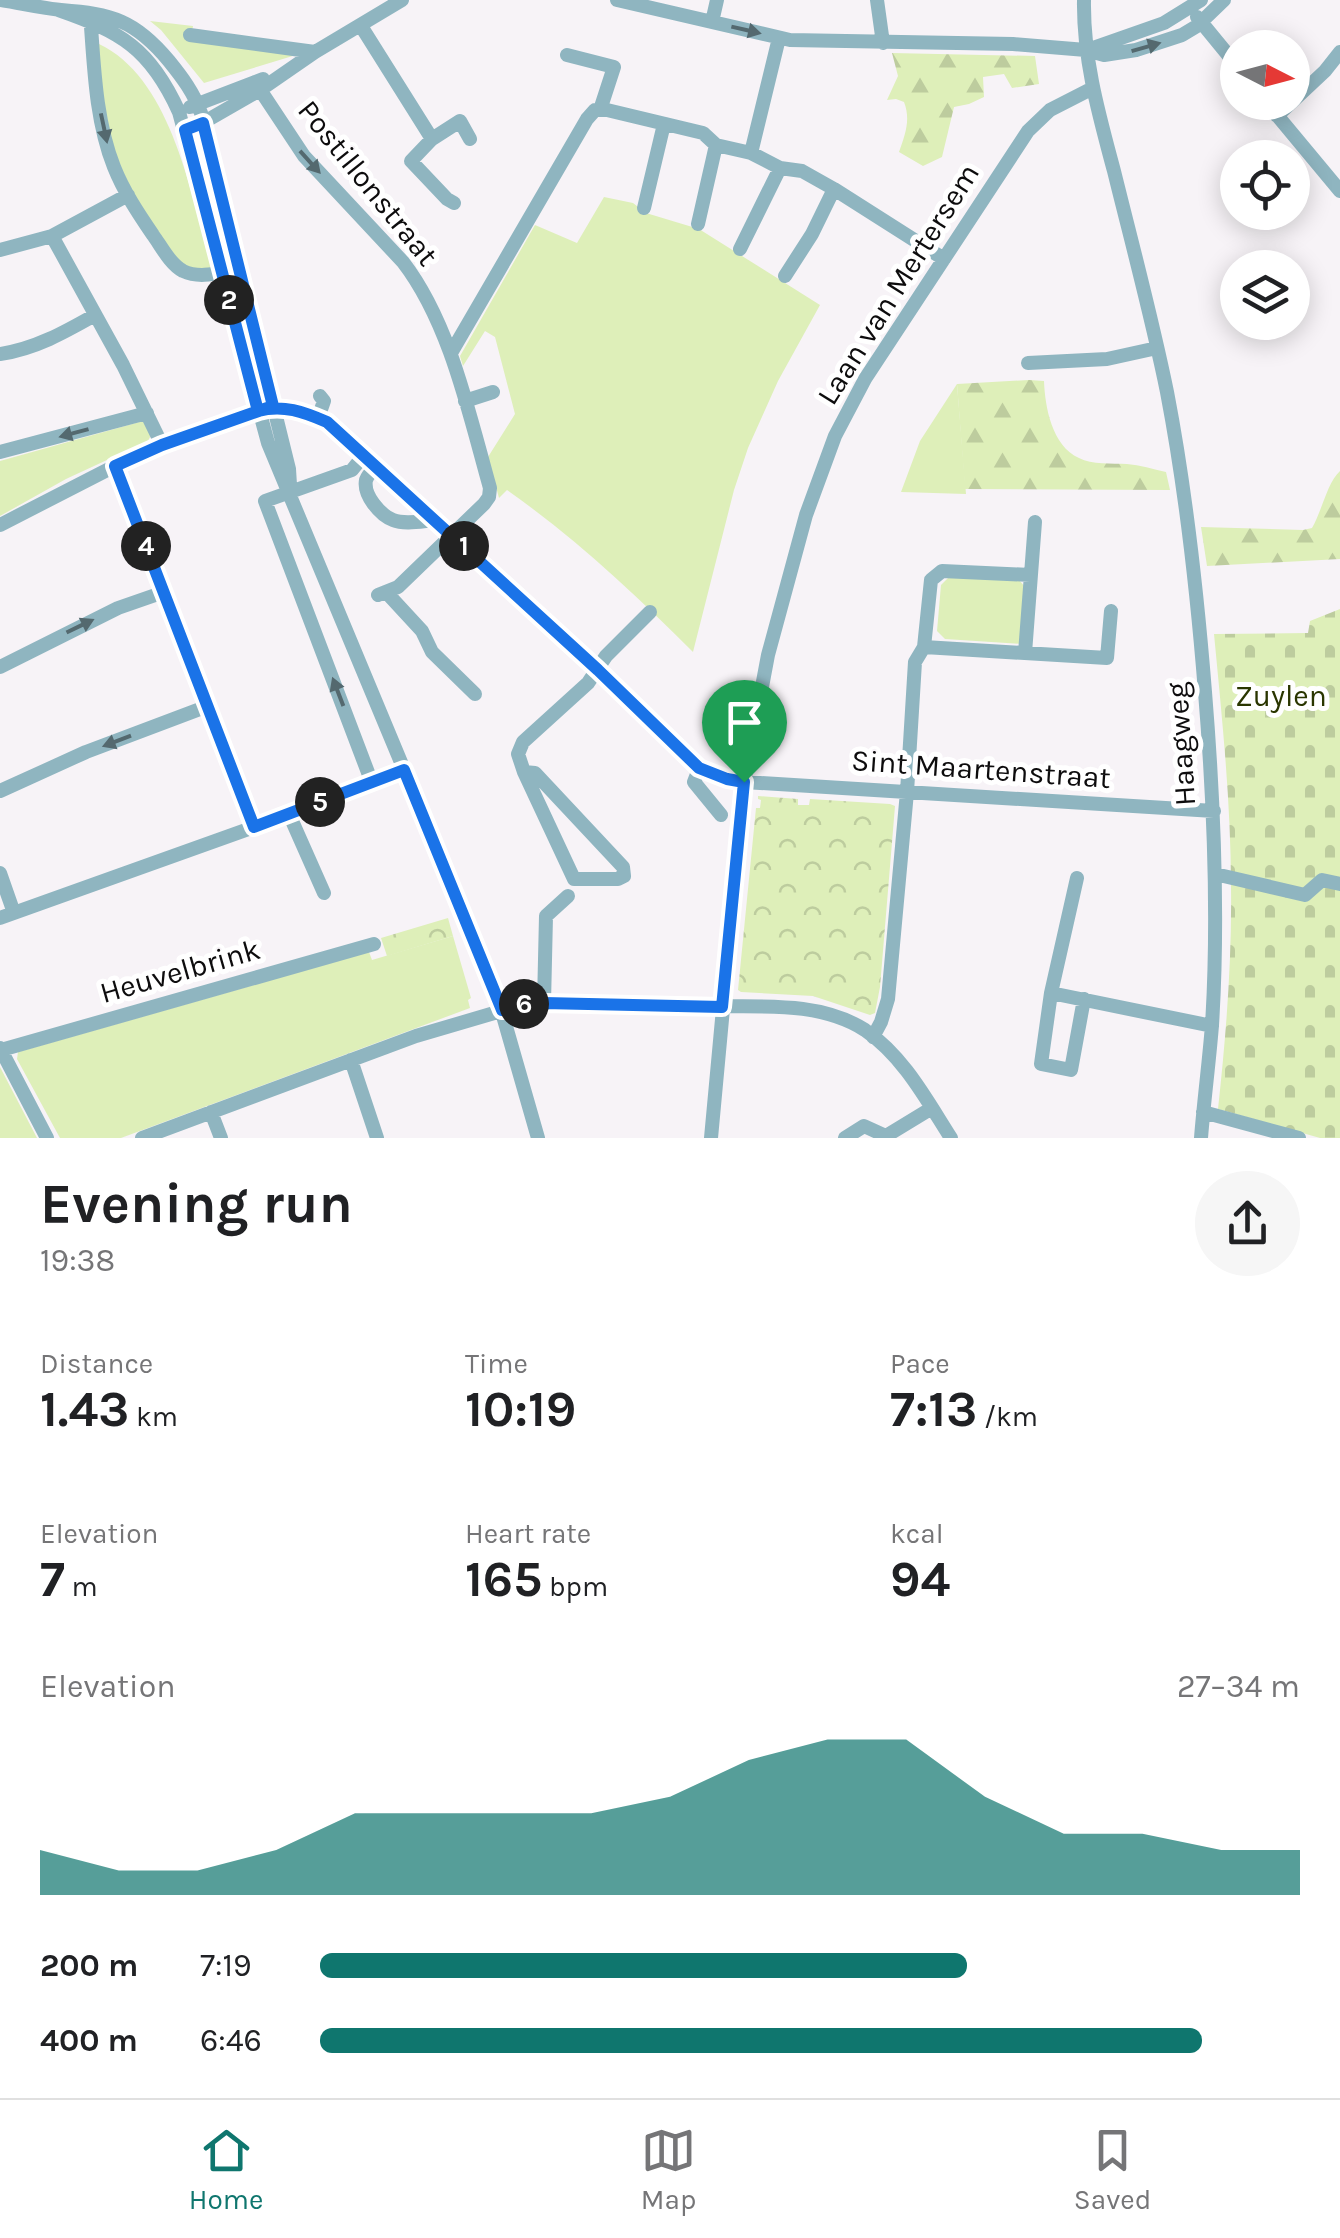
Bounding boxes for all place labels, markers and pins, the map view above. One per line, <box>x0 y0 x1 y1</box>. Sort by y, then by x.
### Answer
pin: 2 <box>204 275 254 325</box>
pin: 4 <box>121 521 171 571</box>
pin: 1 <box>439 521 489 571</box>
pin <box>702 680 787 783</box>
pin: 5 <box>295 777 345 827</box>
pin: 6 <box>499 979 549 1029</box>

